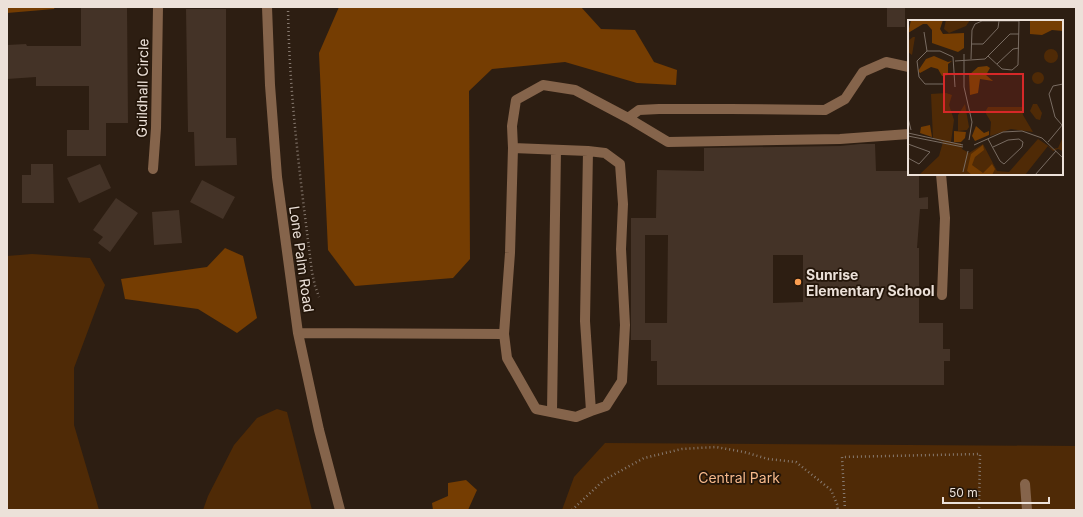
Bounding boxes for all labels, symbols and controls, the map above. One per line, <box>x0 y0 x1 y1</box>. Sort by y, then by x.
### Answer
inset map <box>908 20 1063 175</box>
street label: Guildhall Circle <box>133 38 151 138</box>
street label: Lone Palm Road <box>286 205 318 313</box>
place label: Sunrise Elementary School <box>806 266 935 299</box>
marker: Sunrise Elementary School <box>793 277 803 287</box>
park label: Central Park <box>698 469 780 486</box>
scale bar <box>943 479 1049 505</box>
text: 50 m <box>949 485 978 500</box>

